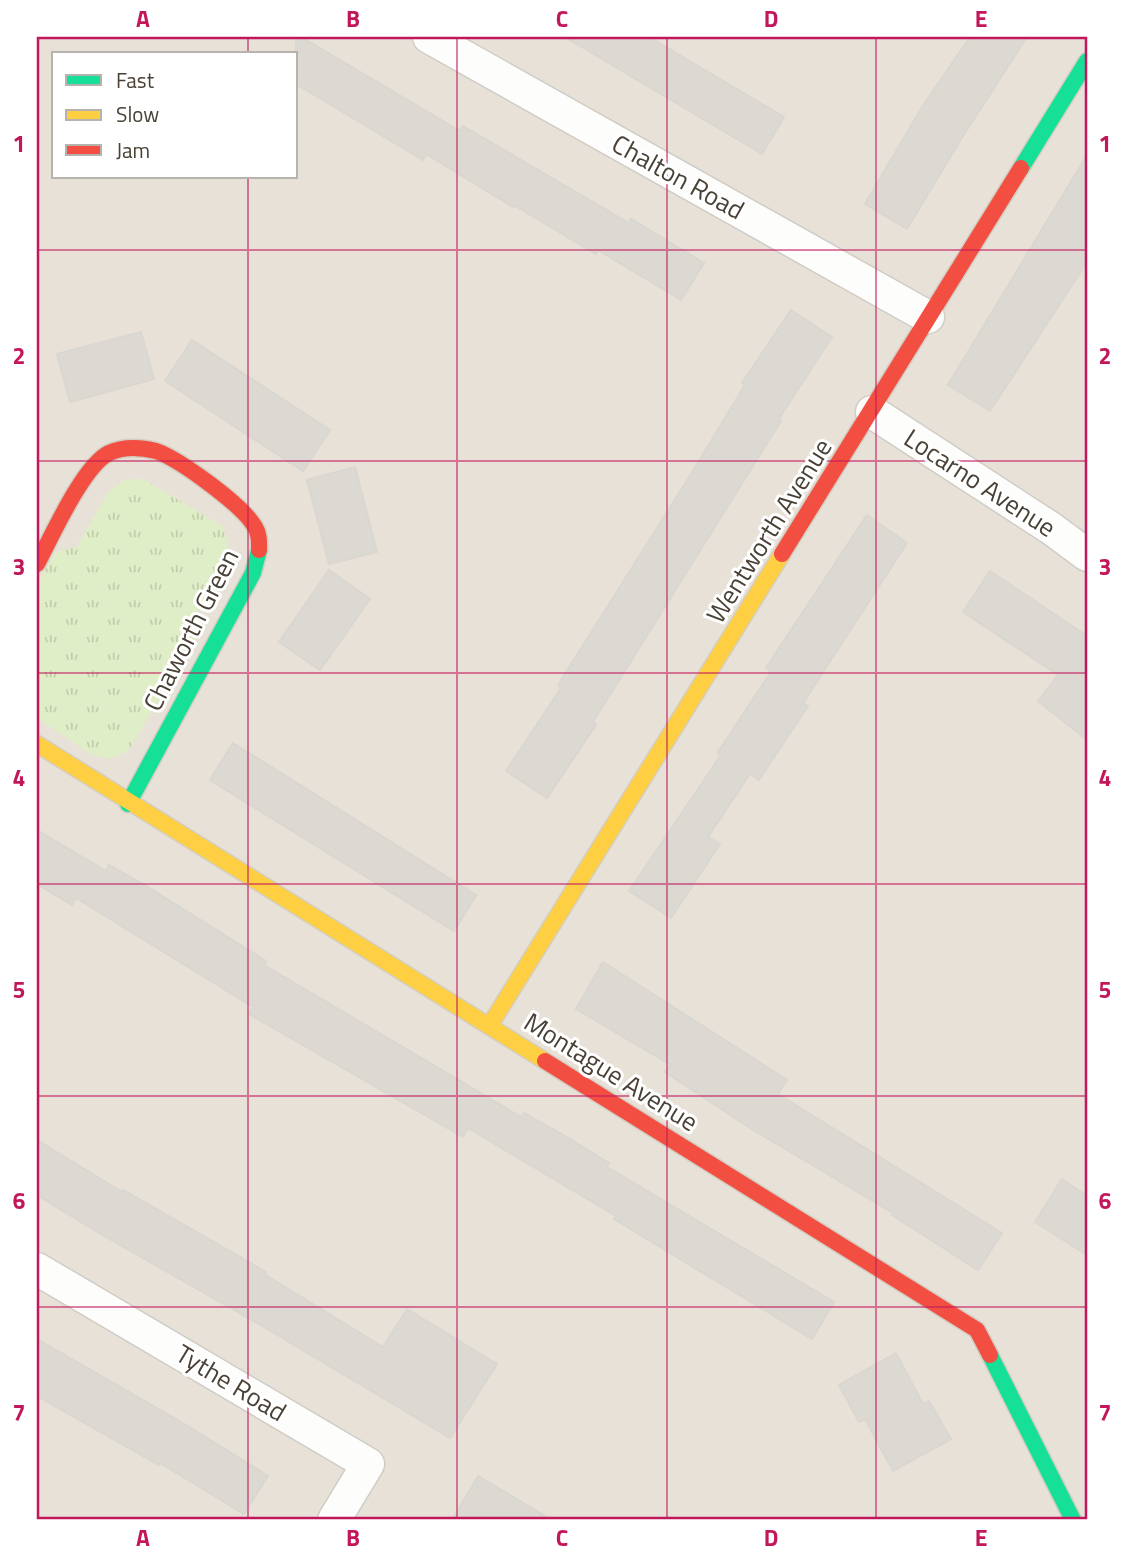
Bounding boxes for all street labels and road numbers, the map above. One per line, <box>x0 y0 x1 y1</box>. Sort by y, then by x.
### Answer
street label: Chalton Road <box>605 124 752 229</box>
street label: Locarno Avenue <box>897 419 1064 546</box>
street label: Wentworth Avenue <box>696 431 841 631</box>
street label: Chaworth Green <box>133 542 248 718</box>
street label: Montague Avenue <box>517 1002 706 1141</box>
street label: Tythe Road <box>169 1334 294 1431</box>

